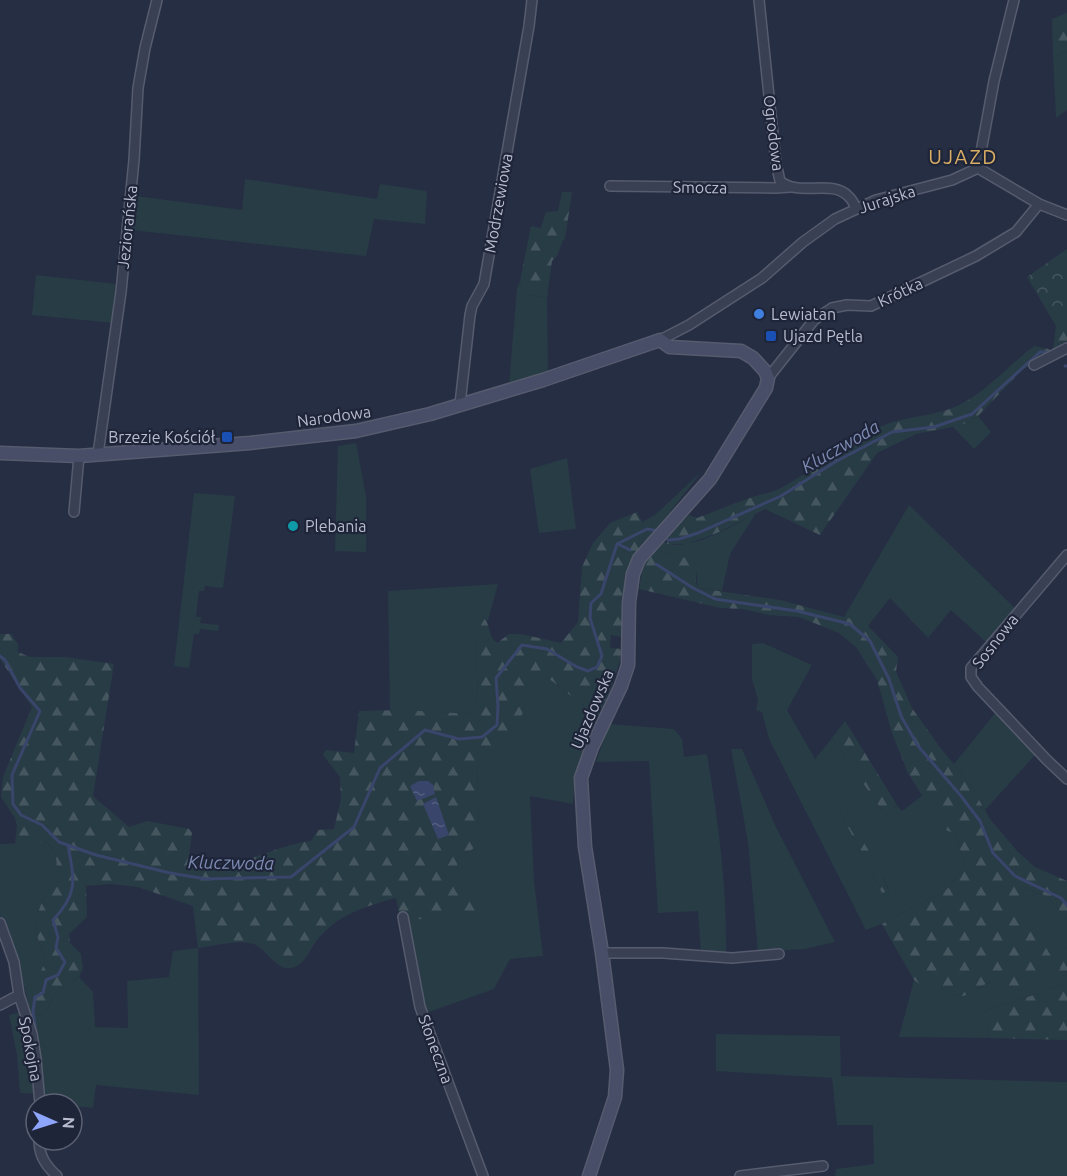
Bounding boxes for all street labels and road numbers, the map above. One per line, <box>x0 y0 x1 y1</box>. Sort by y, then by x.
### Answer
street label: Ogrodowa <box>760 94 788 172</box>
street label: Modrzewiowa <box>480 152 516 254</box>
street label: Smocza <box>673 178 727 196</box>
street label: Jurajska <box>856 181 918 217</box>
street label: Jeziorańska <box>114 184 140 270</box>
street label: Krótka <box>875 274 925 310</box>
street label: Narodowa <box>296 402 372 430</box>
street label: Sosnowa <box>968 610 1022 672</box>
street label: Ujazdowska <box>567 667 617 751</box>
street label: Słoneczna <box>415 1012 457 1086</box>
street label: Spokojna <box>16 1015 46 1083</box>

